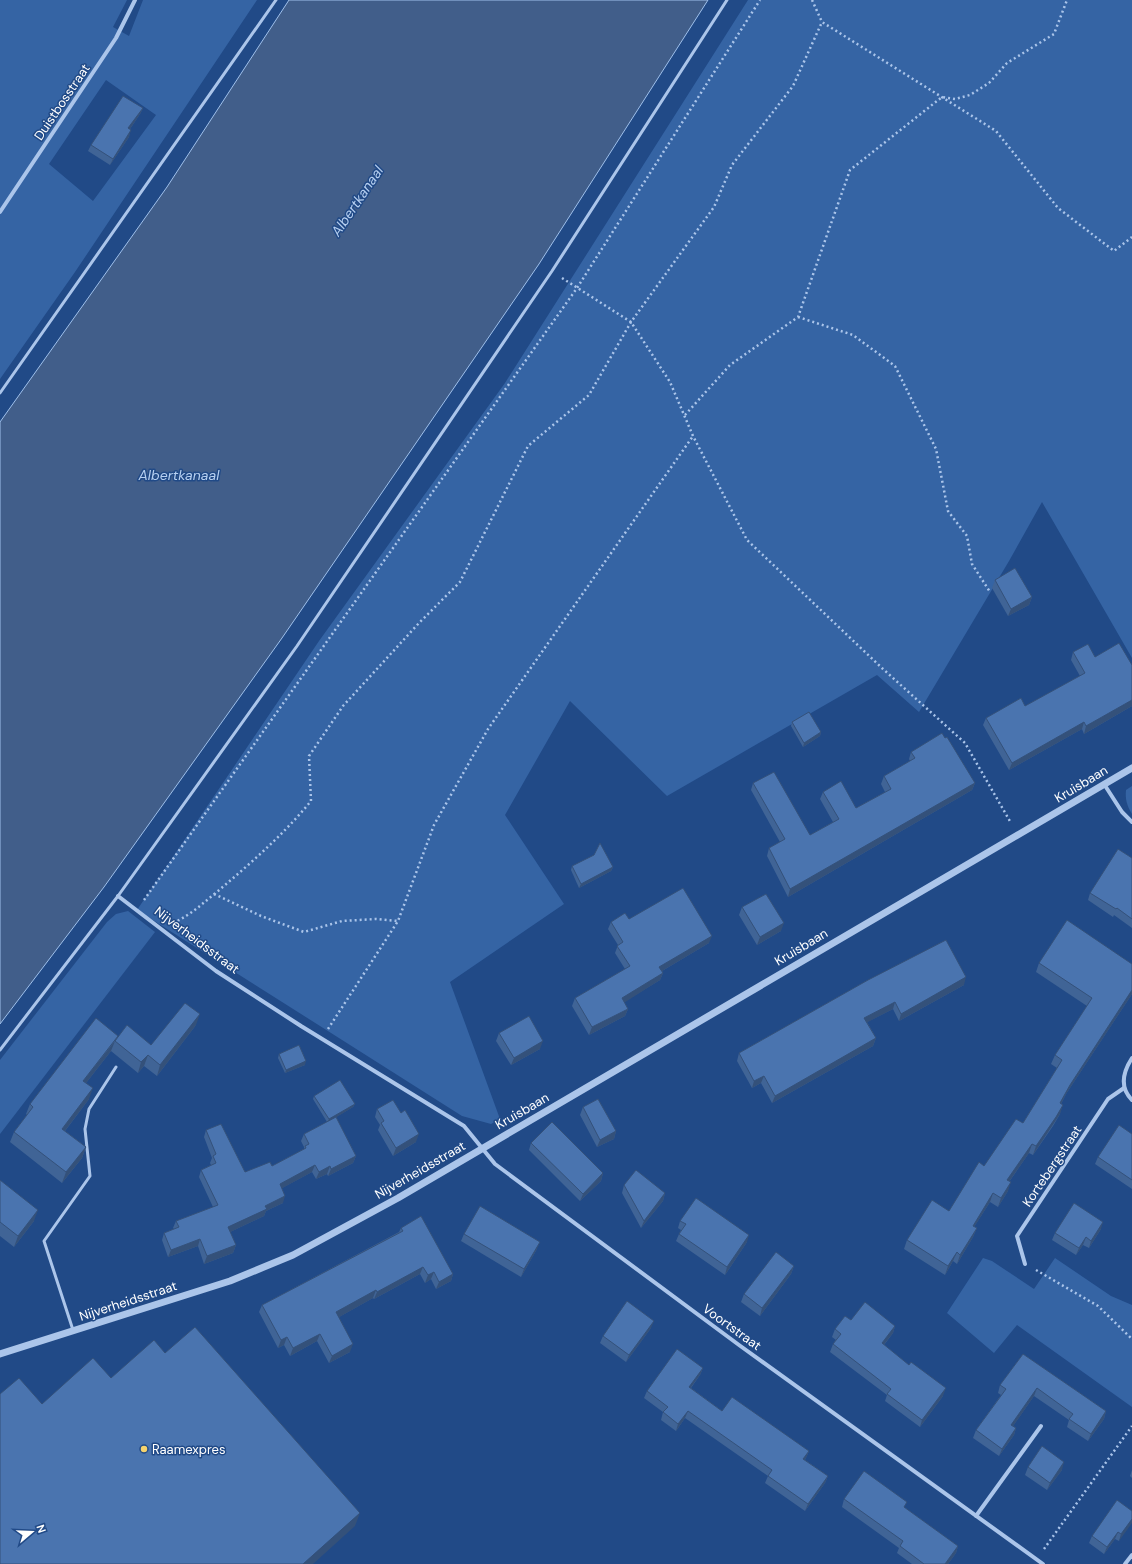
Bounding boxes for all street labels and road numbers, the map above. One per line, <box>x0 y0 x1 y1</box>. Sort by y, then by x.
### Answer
street label: Duistbosstraat <box>30 61 94 143</box>
street label: Kruisbaan <box>1051 761 1111 807</box>
street label: Nijverheidsstraat <box>151 903 243 977</box>
street label: Kruisbaan <box>771 924 831 970</box>
street label: Kruisbaan <box>492 1089 552 1133</box>
street label: Kortebergstraat <box>1018 1122 1086 1210</box>
street label: Nijverheidsstraat <box>372 1137 468 1203</box>
street label: Nijverheidsstraat <box>77 1277 179 1325</box>
street label: Voortstraat <box>699 1300 765 1354</box>

